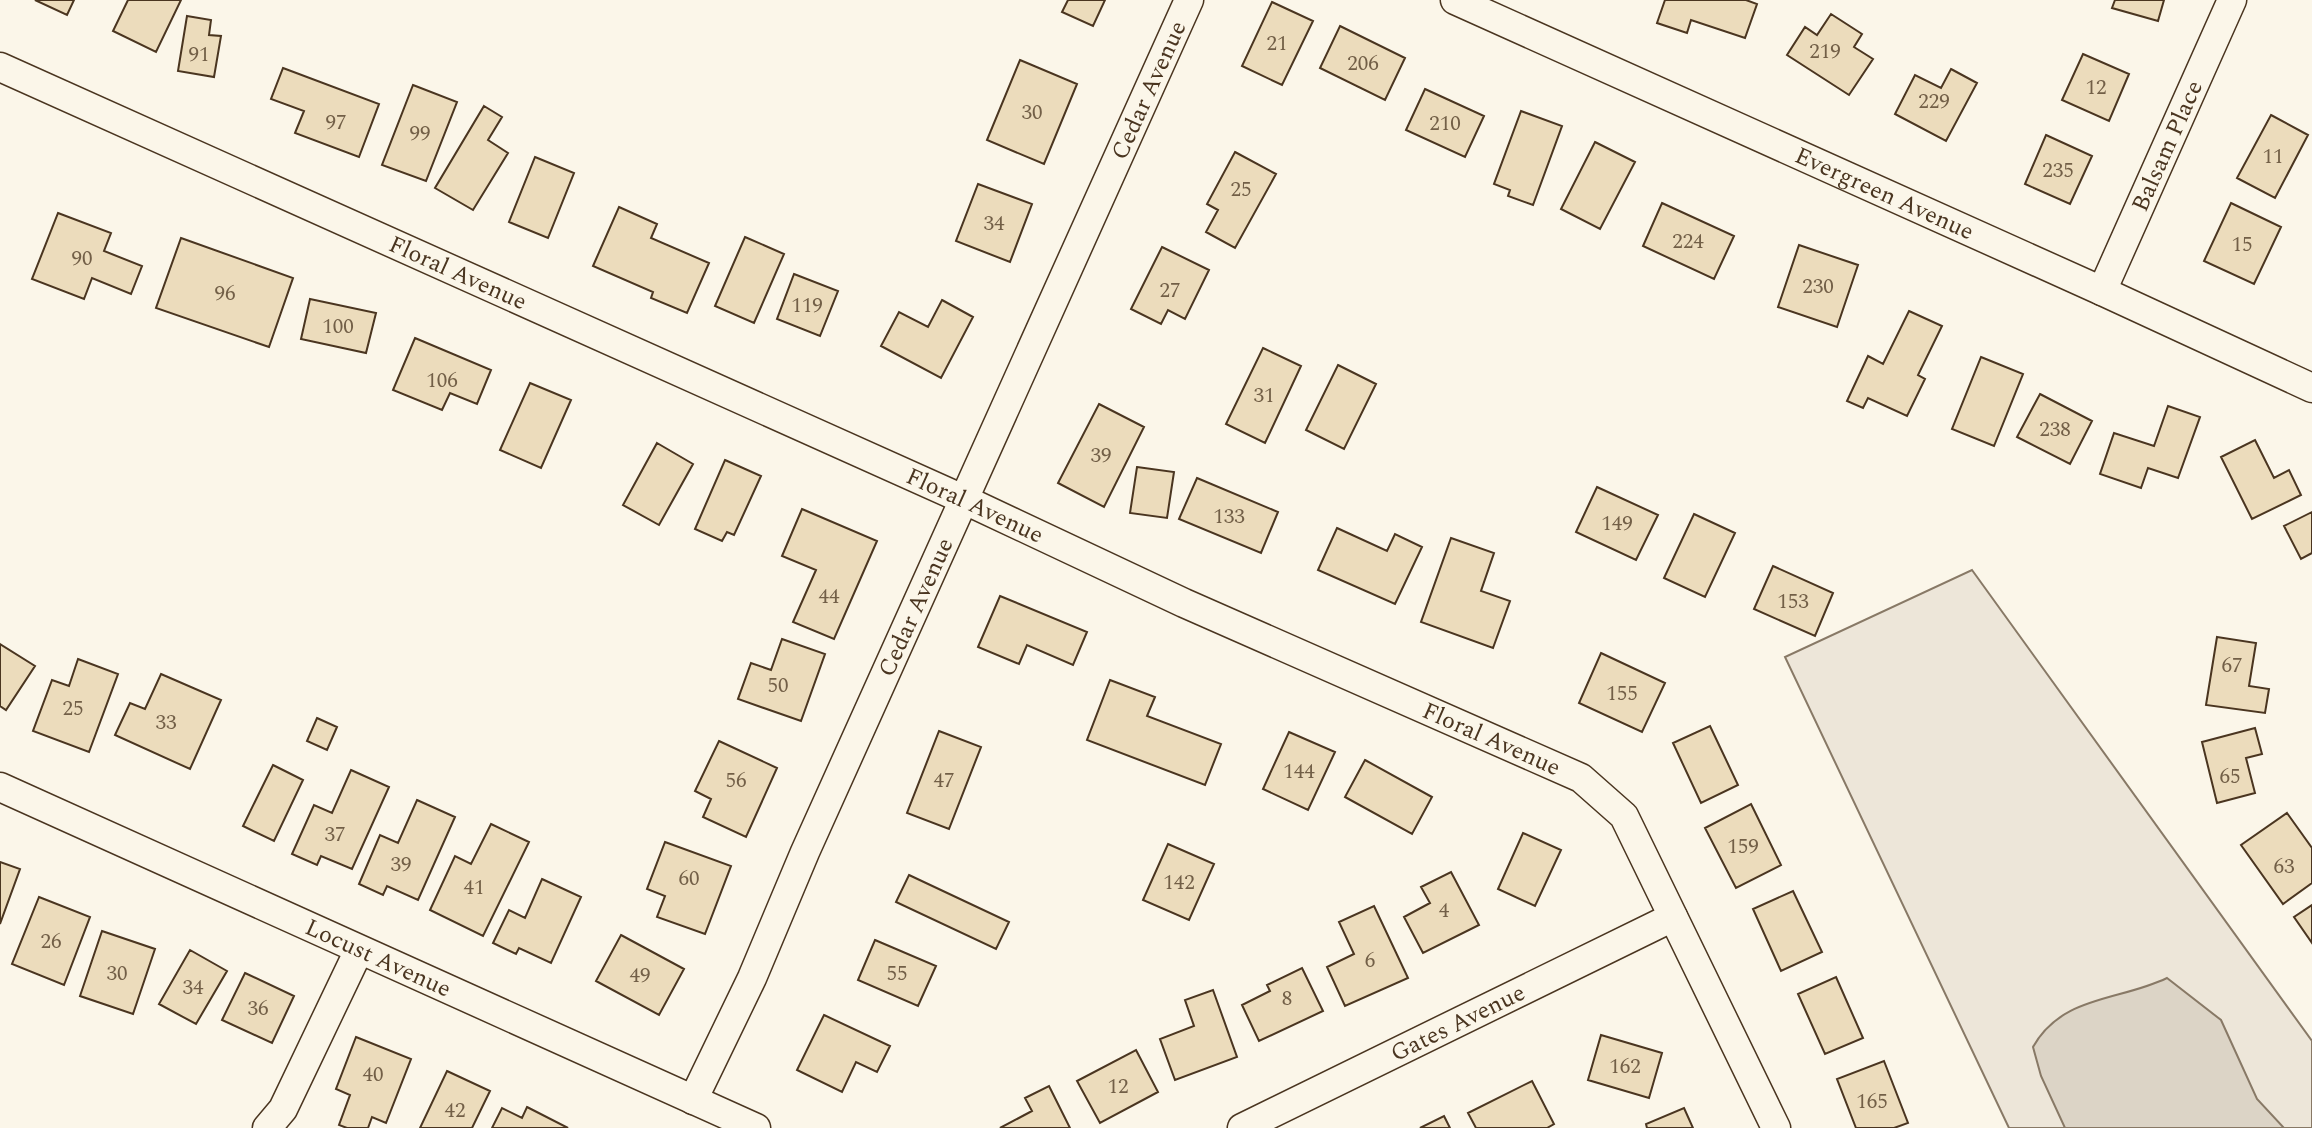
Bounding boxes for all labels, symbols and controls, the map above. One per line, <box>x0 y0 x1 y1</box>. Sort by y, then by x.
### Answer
street label: Cedar Avenue <box>1102 15 1196 166</box>
house number: 21 <box>1267 28 1288 60</box>
house number: 219 <box>1809 36 1841 68</box>
house number: 91 <box>189 39 210 71</box>
house number: 206 <box>1347 48 1379 80</box>
house number: 12 <box>2086 72 2107 104</box>
street label: Balsam Place <box>2123 75 2213 218</box>
house number: 229 <box>1918 86 1950 118</box>
house number: 30 <box>1022 97 1043 129</box>
house number: 97 <box>326 107 347 139</box>
house number: 210 <box>1429 108 1461 140</box>
house number: 99 <box>410 118 431 150</box>
street label: Evergreen Avenue <box>1789 138 1980 250</box>
house number: 11 <box>2263 141 2284 173</box>
house number: 235 <box>2042 155 2074 187</box>
house number: 25 <box>1231 174 1252 206</box>
house number: 34 <box>984 208 1005 240</box>
house number: 224 <box>1672 226 1704 258</box>
street label: Floral Avenue <box>383 227 532 320</box>
house number: 15 <box>2232 229 2253 261</box>
house number: 90 <box>72 243 93 275</box>
house number: 230 <box>1802 271 1834 303</box>
house number: 27 <box>1160 275 1181 307</box>
house number: 96 <box>215 278 236 310</box>
house number: 119 <box>791 290 823 322</box>
house number: 100 <box>322 311 354 343</box>
house number: 106 <box>426 365 458 397</box>
house number: 31 <box>1254 380 1275 412</box>
house number: 238 <box>2039 414 2071 446</box>
house number: 39 <box>1091 440 1112 472</box>
street label: Floral Avenue <box>900 459 1049 554</box>
house number: 133 <box>1213 501 1245 533</box>
house number: 149 <box>1601 508 1633 540</box>
street label: Cedar Avenue <box>869 532 963 683</box>
house number: 44 <box>819 581 840 613</box>
house number: 153 <box>1777 586 1809 618</box>
house number: 67 <box>2222 650 2243 682</box>
house number: 50 <box>768 670 789 702</box>
house number: 155 <box>1606 678 1638 710</box>
house number: 25 <box>63 693 84 725</box>
street label: Floral Avenue <box>1416 693 1566 786</box>
house number: 33 <box>156 707 177 739</box>
house number: 144 <box>1283 756 1315 788</box>
house number: 65 <box>2220 761 2241 793</box>
house number: 56 <box>726 765 747 797</box>
house number: 47 <box>934 765 955 797</box>
house number: 37 <box>325 819 346 851</box>
house number: 159 <box>1727 831 1759 863</box>
house number: 39 <box>391 849 412 881</box>
house number: 63 <box>2274 851 2295 883</box>
house number: 60 <box>679 863 700 895</box>
house number: 142 <box>1163 867 1195 899</box>
house number: 41 <box>464 872 485 904</box>
house number: 4 <box>1439 895 1450 927</box>
street label: Locust Avenue <box>299 910 457 1007</box>
house number: 26 <box>41 926 62 958</box>
house number: 6 <box>1365 945 1375 977</box>
house number: 30 <box>107 958 128 990</box>
house number: 55 <box>887 958 908 990</box>
house number: 49 <box>630 960 651 992</box>
house number: 34 <box>183 972 204 1004</box>
street label: Gates Avenue <box>1385 975 1531 1072</box>
house number: 8 <box>1282 983 1292 1015</box>
house number: 36 <box>248 993 269 1025</box>
house number: 162 <box>1609 1051 1641 1083</box>
house number: 40 <box>363 1059 384 1091</box>
house number: 12 <box>1108 1071 1129 1103</box>
house number: 165 <box>1856 1086 1888 1118</box>
house number: 42 <box>445 1095 466 1127</box>

